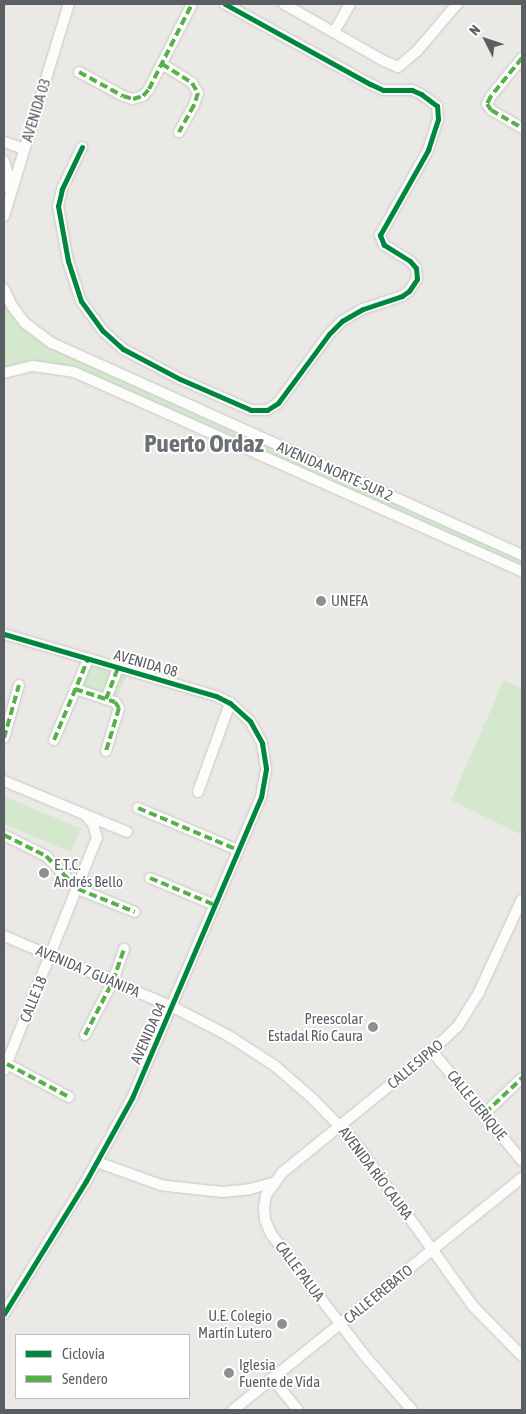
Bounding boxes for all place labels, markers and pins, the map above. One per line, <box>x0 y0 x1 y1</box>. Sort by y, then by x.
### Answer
place label: UNEFA <box>331 592 368 610</box>
marker: UNEFA <box>315 595 327 607</box>
place label: E.T.C. Andrés Bello <box>54 855 123 890</box>
marker: E.T.C. Andrés Bello <box>38 867 50 879</box>
place label: Preescolar Estadal Río Caura <box>268 1009 363 1044</box>
marker: Preescolar Estadal Río Caura <box>367 1021 379 1033</box>
place label: U.E. Colegio Martín Lutero <box>198 1306 272 1341</box>
marker: U.E. Colegio Martín Lutero <box>276 1318 288 1330</box>
place label: Iglesia Fuente de Vida <box>239 1355 320 1390</box>
marker: Iglesia Fuente de Vida <box>223 1367 235 1379</box>

